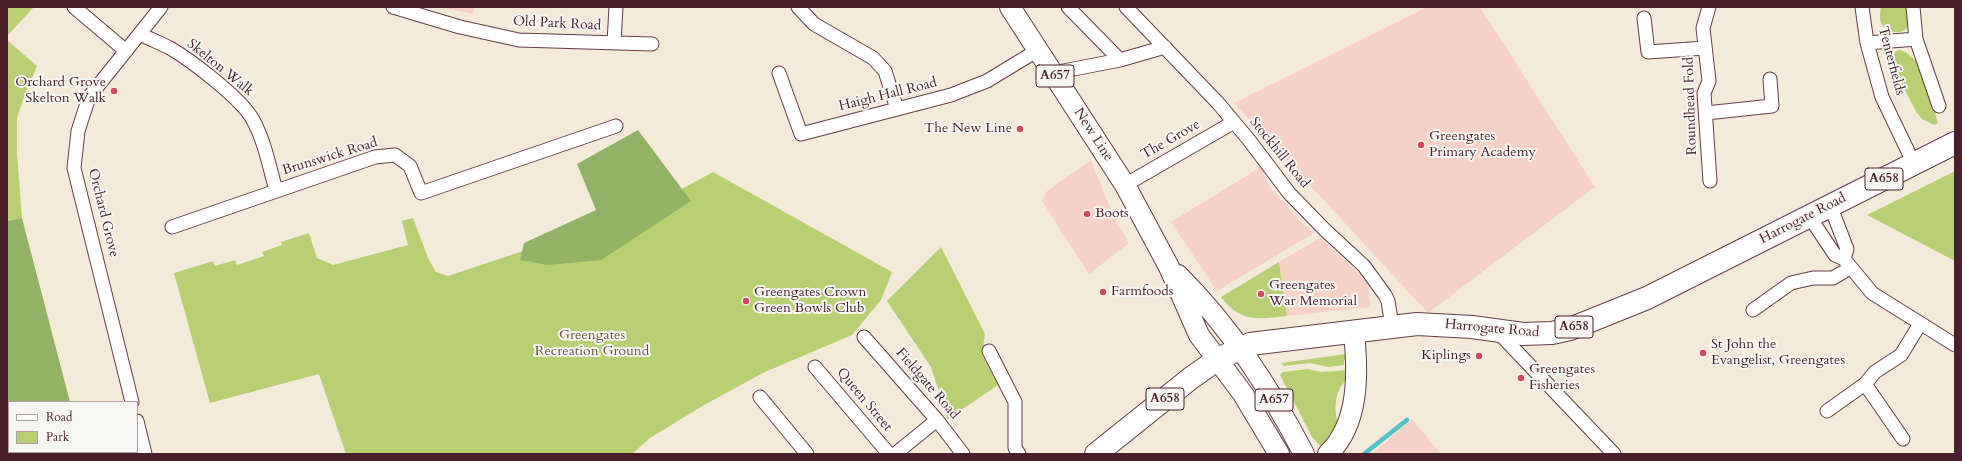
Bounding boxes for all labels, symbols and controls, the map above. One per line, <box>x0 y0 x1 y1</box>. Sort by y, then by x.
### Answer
street label: Old Park Road <box>512 13 602 35</box>
street label: Tenterfields <box>1874 25 1908 97</box>
street label: Skelton Walk <box>183 36 257 100</box>
street label: Roundhead Fold <box>1681 57 1701 155</box>
road number: A657 <box>1036 65 1074 87</box>
place label: Orchard Grove Skelton Walk <box>15 75 106 108</box>
street label: Haigh Hall Road <box>837 75 939 115</box>
marker: Orchard Grove Skelton Walk <box>109 86 119 96</box>
street label: New Line <box>1070 105 1116 165</box>
street label: Stockhill Road <box>1245 114 1313 192</box>
street label: The Grove <box>1139 116 1203 164</box>
place label: The New Line <box>924 121 1012 137</box>
marker: The New Line <box>1015 124 1025 134</box>
place label: Greengates Primary Academy <box>1429 129 1536 162</box>
street label: Brunswick Road <box>280 135 380 179</box>
marker: Greengates Primary Academy <box>1416 140 1426 150</box>
street label: Orchard Grove <box>84 167 122 259</box>
road number: A658 <box>1865 168 1903 190</box>
street label: Harrogate Road <box>1757 190 1849 248</box>
place label: Boots <box>1095 206 1129 222</box>
marker: Boots <box>1082 209 1092 219</box>
place label: Greengates War Memorial <box>1269 278 1357 310</box>
place label: Farmfoods <box>1111 284 1174 300</box>
place label: Greengates Crown Green Bowls Club <box>754 285 867 318</box>
marker: Farmfoods <box>1098 287 1108 297</box>
marker: Greengates War Memorial <box>1256 289 1266 299</box>
marker: Greengates Crown Green Bowls Club <box>741 296 751 306</box>
road number: A658 <box>1555 316 1593 338</box>
street label: Harrogate Road <box>1444 317 1540 341</box>
park label: Greengates Recreation Ground <box>535 328 649 360</box>
place label: St John the Evangelist, Greengates <box>1711 337 1845 370</box>
street label: Fieldgate Road <box>892 345 962 423</box>
place label: Kiplings <box>1421 348 1471 364</box>
marker: St John the Evangelist, Greengates <box>1698 348 1708 358</box>
marker: Kiplings <box>1474 351 1484 361</box>
place label: Greengates Fisheries <box>1529 362 1595 394</box>
street label: Queen Street <box>833 365 895 435</box>
marker: Greengates Fisheries <box>1516 373 1526 383</box>
road number: A658 <box>1146 388 1184 410</box>
road number: A657 <box>1255 389 1293 411</box>
legend <box>8 401 138 453</box>
text: Road <box>46 409 72 425</box>
text: Park <box>46 429 69 445</box>

